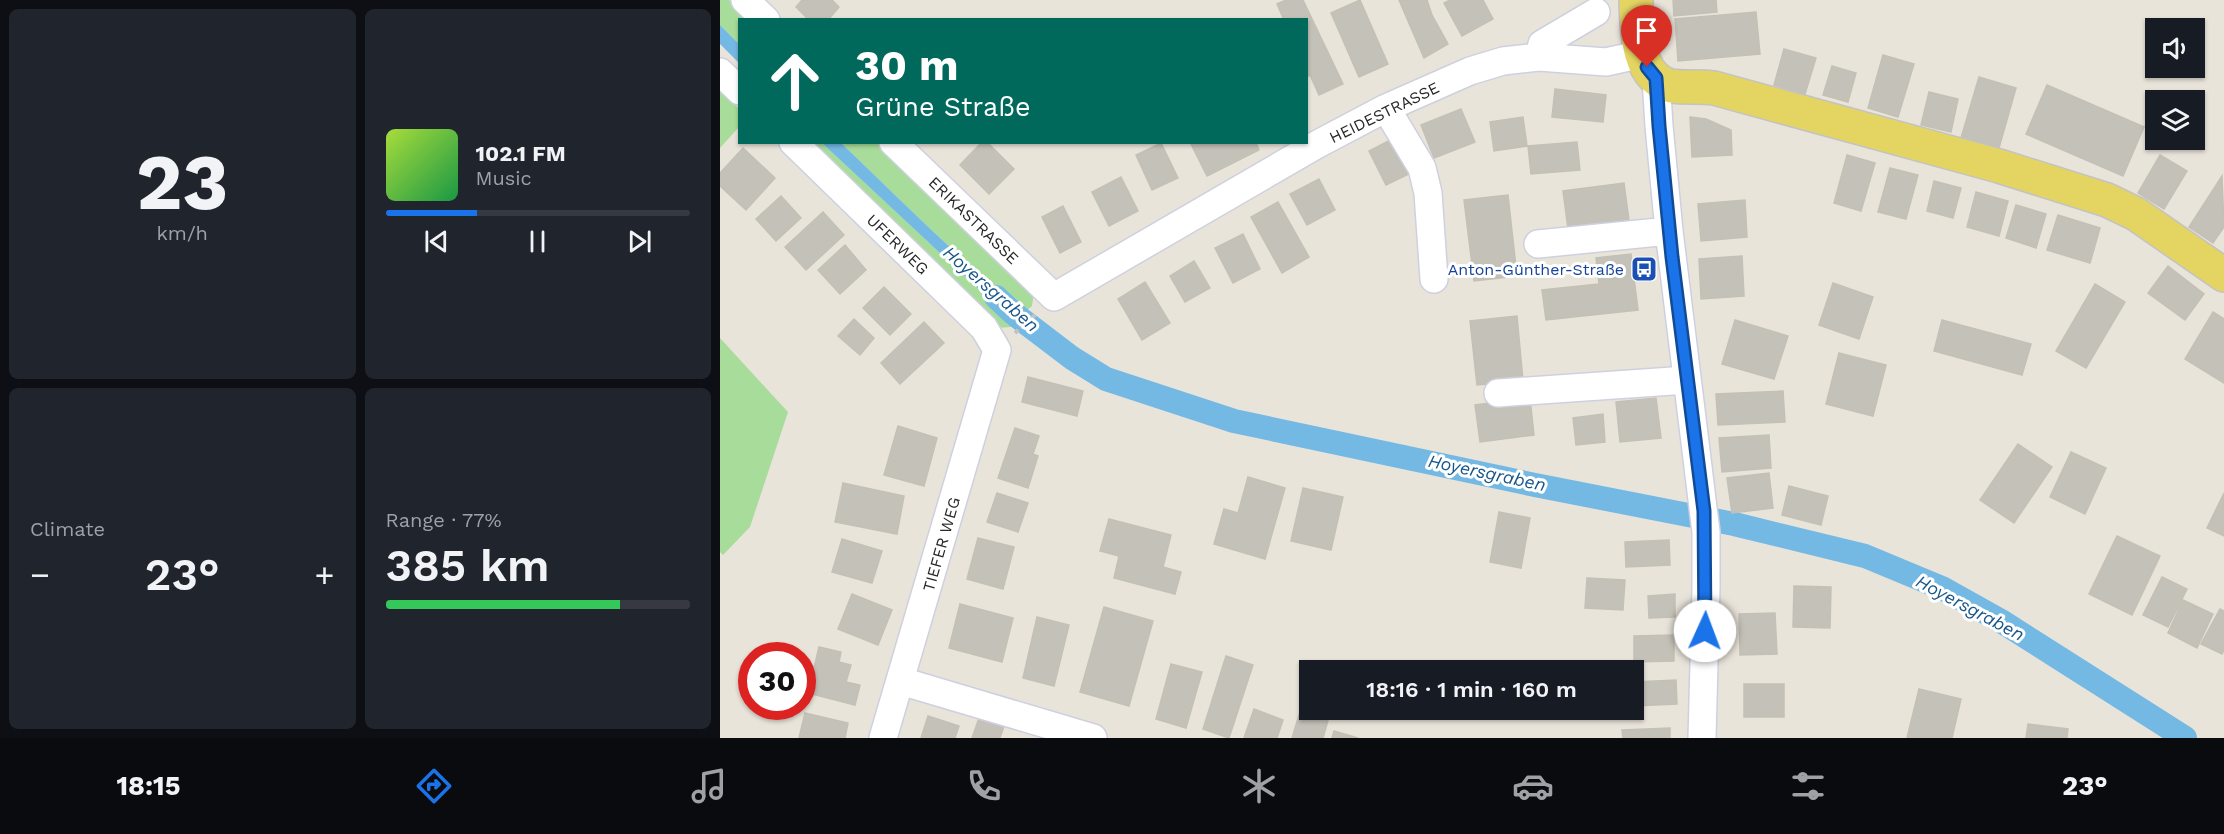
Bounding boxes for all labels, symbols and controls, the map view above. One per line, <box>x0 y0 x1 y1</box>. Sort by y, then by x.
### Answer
pin <box>1621 5 1672 67</box>
icon: arrive <box>1630 14 1663 47</box>
map controls <box>2145 18 2205 150</box>
button: sound <box>2145 18 2205 78</box>
text: 30 m <box>855 41 959 90</box>
icon: ahead <box>756 42 834 120</box>
street label: HEIDESTRASSE <box>1326 78 1442 147</box>
button: layers <box>2145 90 2205 150</box>
text: Grüne Straße <box>855 91 1031 123</box>
text: 23 <box>136 136 229 228</box>
text: 102.1 FM <box>476 141 566 166</box>
text: Music <box>476 166 532 190</box>
street label: ERIKASTRASSE <box>925 173 1023 268</box>
street label: UFERWEG <box>863 210 933 279</box>
text: km/h <box>156 221 208 245</box>
icon: previous <box>420 225 453 258</box>
icon: pause <box>521 225 554 258</box>
icon: next <box>623 225 656 258</box>
water label: Hoyersgraben <box>939 241 1043 336</box>
bus stop icon: Anton-Günther-Straße <box>1629 254 1659 284</box>
place label: Anton-Günther-Straße <box>1448 260 1624 279</box>
water label: Hoyersgraben <box>1426 450 1548 495</box>
street label: TIEFER WEG <box>919 495 964 593</box>
text: Range · 77% <box>386 508 502 532</box>
text: Climate <box>30 517 105 541</box>
text: 385 km <box>386 539 550 592</box>
text: 23° <box>145 548 220 601</box>
text: − <box>30 555 50 594</box>
text: + <box>315 555 334 594</box>
water label: Hoyersgraben <box>1913 570 2028 645</box>
position arrow <box>1673 599 1737 663</box>
speed limit sign: 30 <box>738 642 816 720</box>
text: 18:16 · 1 min · 160 m <box>1366 677 1577 702</box>
icon: directions <box>413 765 455 807</box>
icon: music <box>688 765 730 807</box>
icon: phone <box>963 765 1005 807</box>
icon: climate <box>1238 765 1280 807</box>
icon: car <box>1512 765 1554 807</box>
icon: filters <box>1787 765 1829 807</box>
text: 18:15 <box>116 770 181 802</box>
text: 23° <box>2062 770 2108 802</box>

